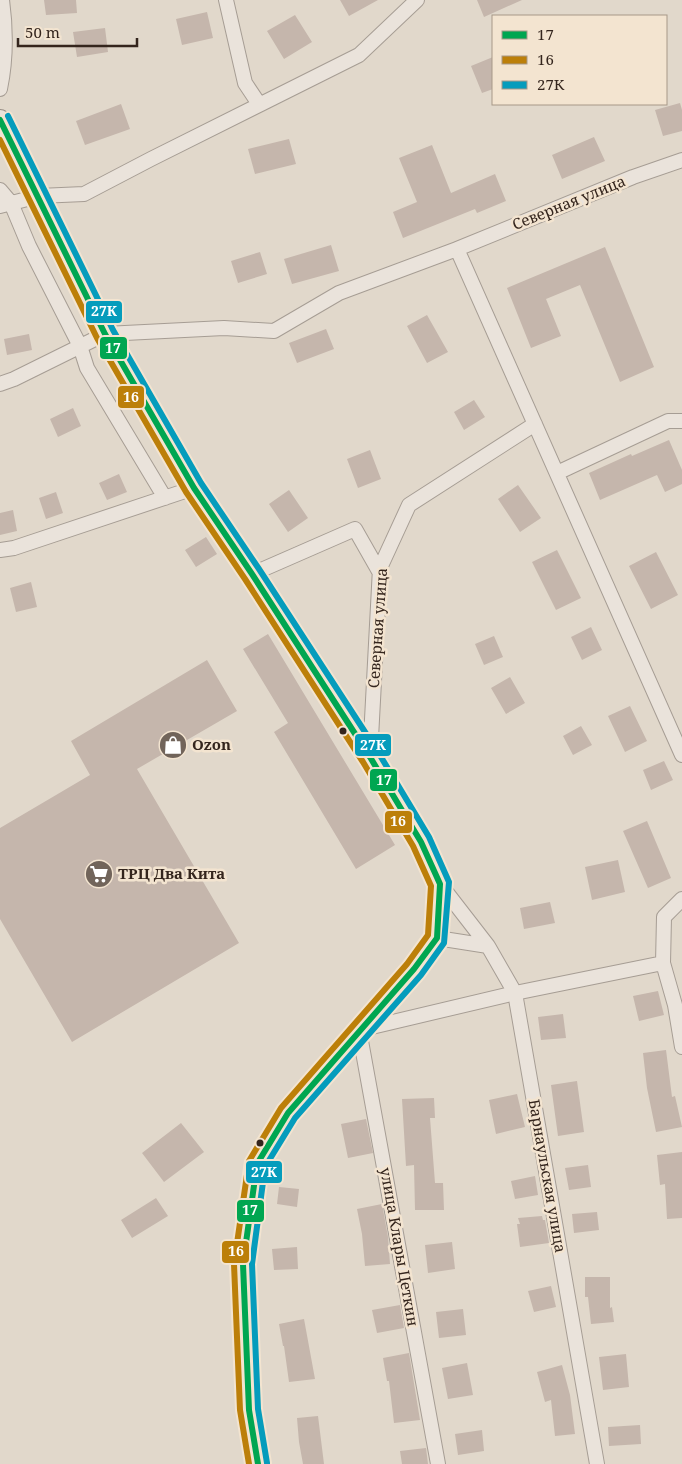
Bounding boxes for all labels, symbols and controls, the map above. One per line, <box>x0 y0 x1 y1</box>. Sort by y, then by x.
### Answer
scale bar <box>18 15 136 47</box>
legend <box>492 15 667 105</box>
text: 50 m <box>25 22 60 42</box>
text: 17 <box>537 24 554 44</box>
text: 16 <box>537 49 554 69</box>
text: 27К <box>537 74 565 94</box>
street label: Северная улица <box>509 170 628 234</box>
line badge: 27К <box>85 300 123 324</box>
text: 27К <box>91 301 118 320</box>
line badge: 17 <box>99 336 128 360</box>
text: 17 <box>105 338 121 357</box>
line badge: 16 <box>117 385 145 409</box>
text: 16 <box>123 387 139 406</box>
street label: Северная улица <box>363 567 391 689</box>
unlabelled marker <box>338 726 348 736</box>
shop icon: Ozon <box>158 730 188 760</box>
line badge: 27К <box>354 733 392 757</box>
place label: Ozon <box>192 734 231 754</box>
text: 27К <box>360 735 387 754</box>
line badge: 17 <box>369 768 398 792</box>
text: 17 <box>376 770 392 789</box>
line badge: 16 <box>384 810 413 834</box>
text: 16 <box>390 811 406 830</box>
supermarket icon: ТРЦ Два Кита <box>84 859 114 889</box>
place label: ТРЦ Два Кита <box>118 863 225 883</box>
street label: Барнаульская улица <box>525 1098 571 1254</box>
unlabelled marker <box>255 1138 265 1148</box>
line badge: 27К <box>245 1160 283 1184</box>
text: 27К <box>251 1162 278 1181</box>
street label: улица Клары Цеткин <box>376 1166 424 1328</box>
line badge: 17 <box>236 1199 265 1223</box>
text: 17 <box>242 1200 258 1219</box>
line badge: 16 <box>221 1240 250 1264</box>
text: 16 <box>228 1241 244 1260</box>

